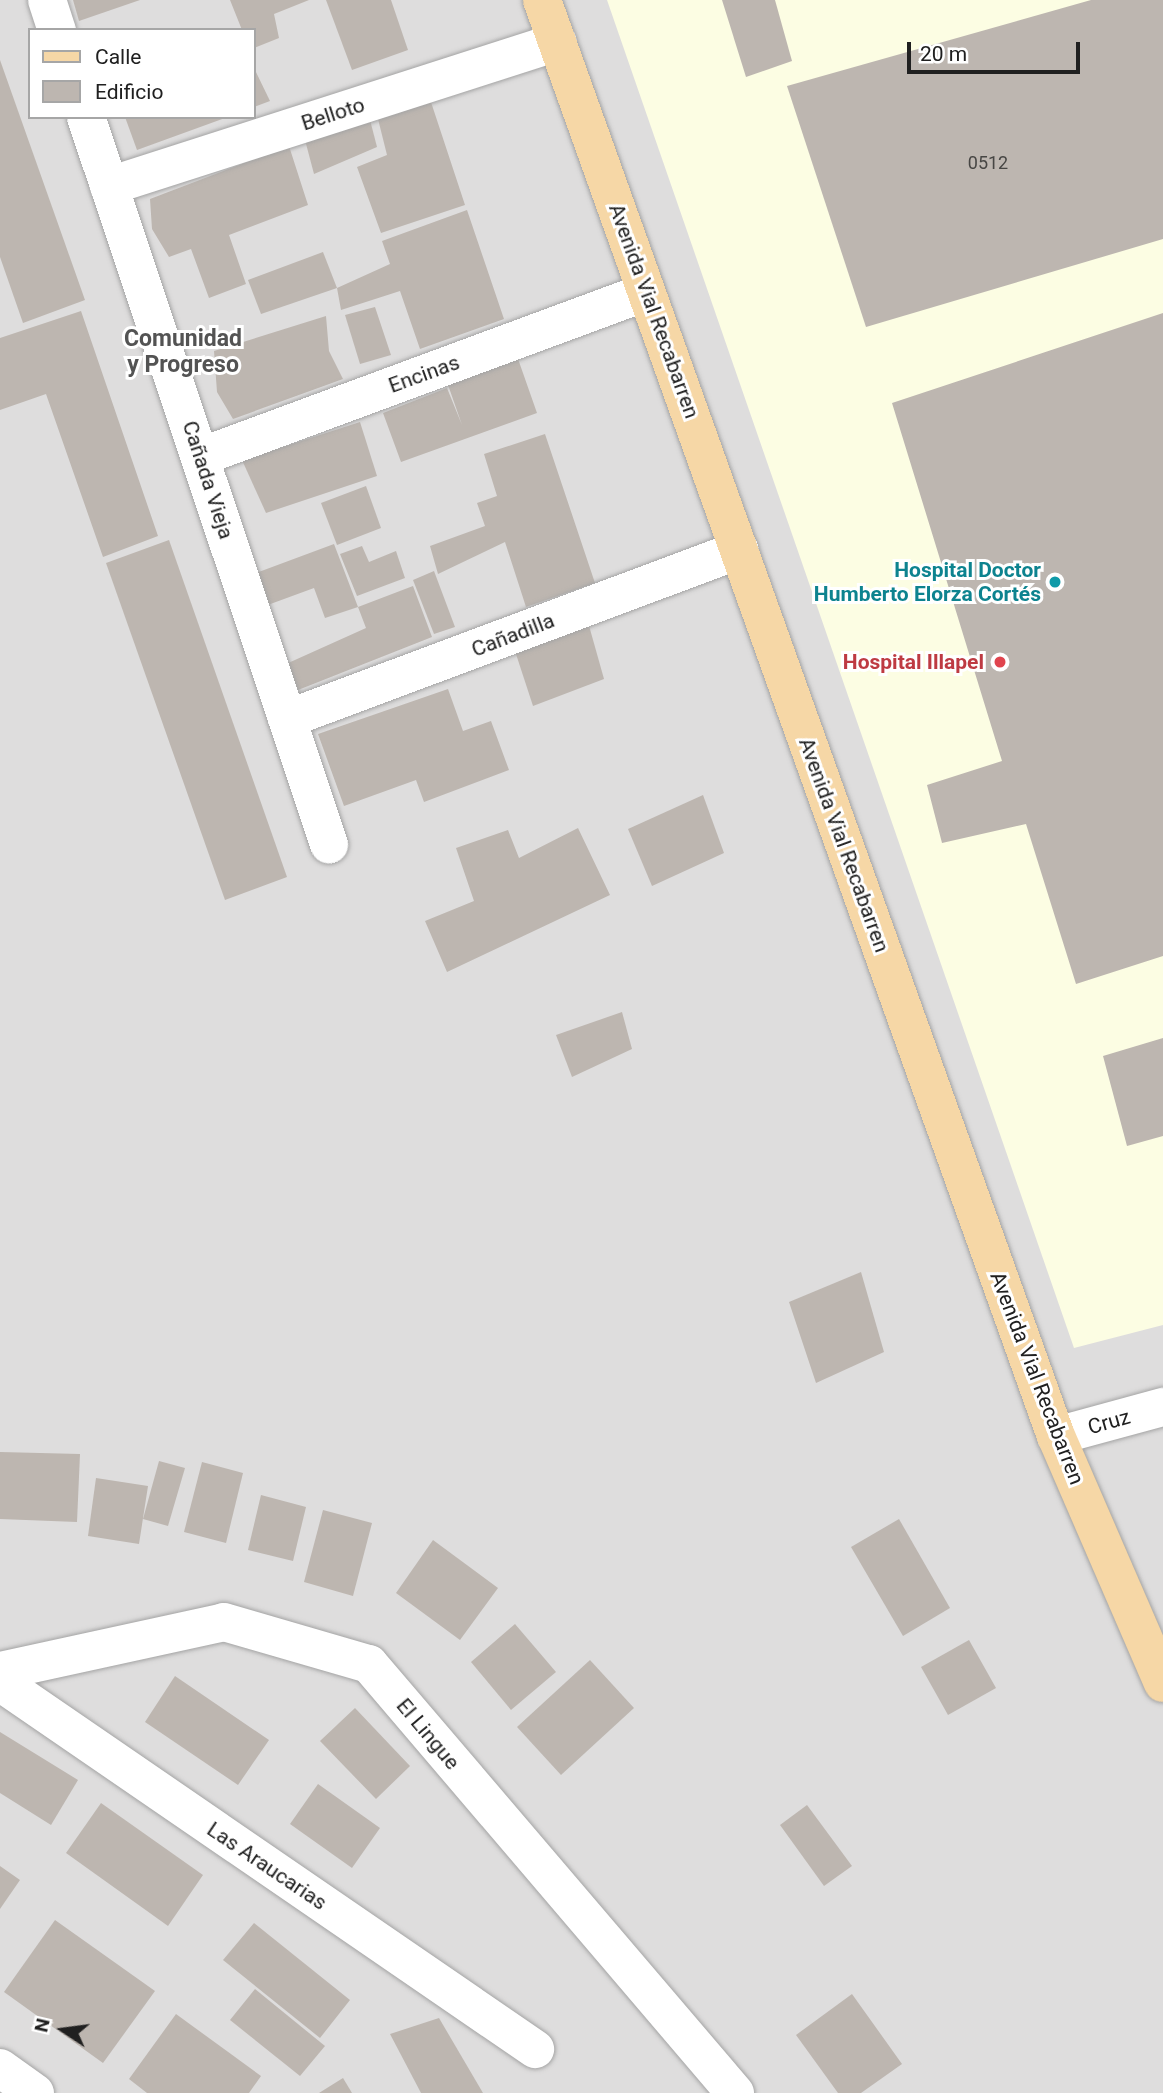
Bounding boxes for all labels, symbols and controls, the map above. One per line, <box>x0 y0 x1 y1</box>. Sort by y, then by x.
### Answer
legend <box>28 28 256 119</box>
scale bar <box>911 28 1084 72</box>
text: 20 m <box>920 42 967 66</box>
text: Calle <box>95 45 141 69</box>
text: Edificio <box>95 80 163 104</box>
street label: Belloto <box>298 92 368 136</box>
house number: 0512 <box>968 152 1008 174</box>
street label: Avenida Vial Recabarren <box>603 200 705 422</box>
district label: Comunidad y Progreso <box>124 325 242 379</box>
street label: Encinas <box>385 350 463 398</box>
street label: Cañada Vieja <box>177 418 239 542</box>
place label: Hospital Doctor Humberto Elorza Cortés <box>814 557 1041 607</box>
marker: Hospital Doctor Humberto Elorza Cortés <box>1047 574 1063 590</box>
street label: Cañadilla <box>468 608 558 662</box>
place label: Hospital Illapel <box>843 649 984 675</box>
marker: Hospital Illapel <box>990 652 1010 672</box>
street label: Avenida Vial Recabarren <box>793 734 895 956</box>
street label: Avenida Vial Recabarren <box>985 1268 1089 1488</box>
street label: Cruz <box>1085 1404 1133 1440</box>
street label: El Lingue <box>391 1693 465 1775</box>
street label: Las Araucarias <box>202 1817 332 1915</box>
north arrow <box>28 1995 98 2065</box>
text: N <box>29 2016 55 2034</box>

